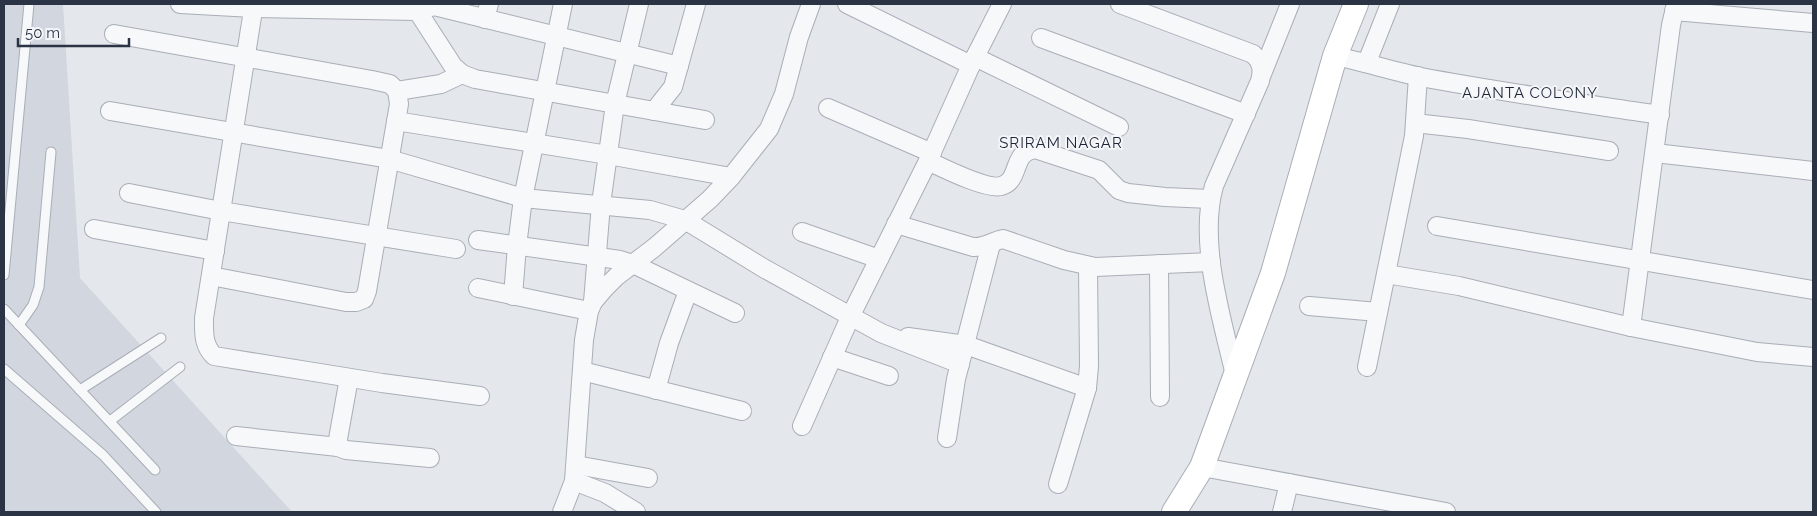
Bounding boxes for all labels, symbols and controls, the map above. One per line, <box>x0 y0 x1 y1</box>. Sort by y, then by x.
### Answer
scale bar <box>18 15 129 47</box>
text: 50 m <box>25 24 60 42</box>
district label: AJANTA COLONY <box>1462 84 1598 102</box>
district label: SRIRAM NAGAR <box>999 134 1123 152</box>

